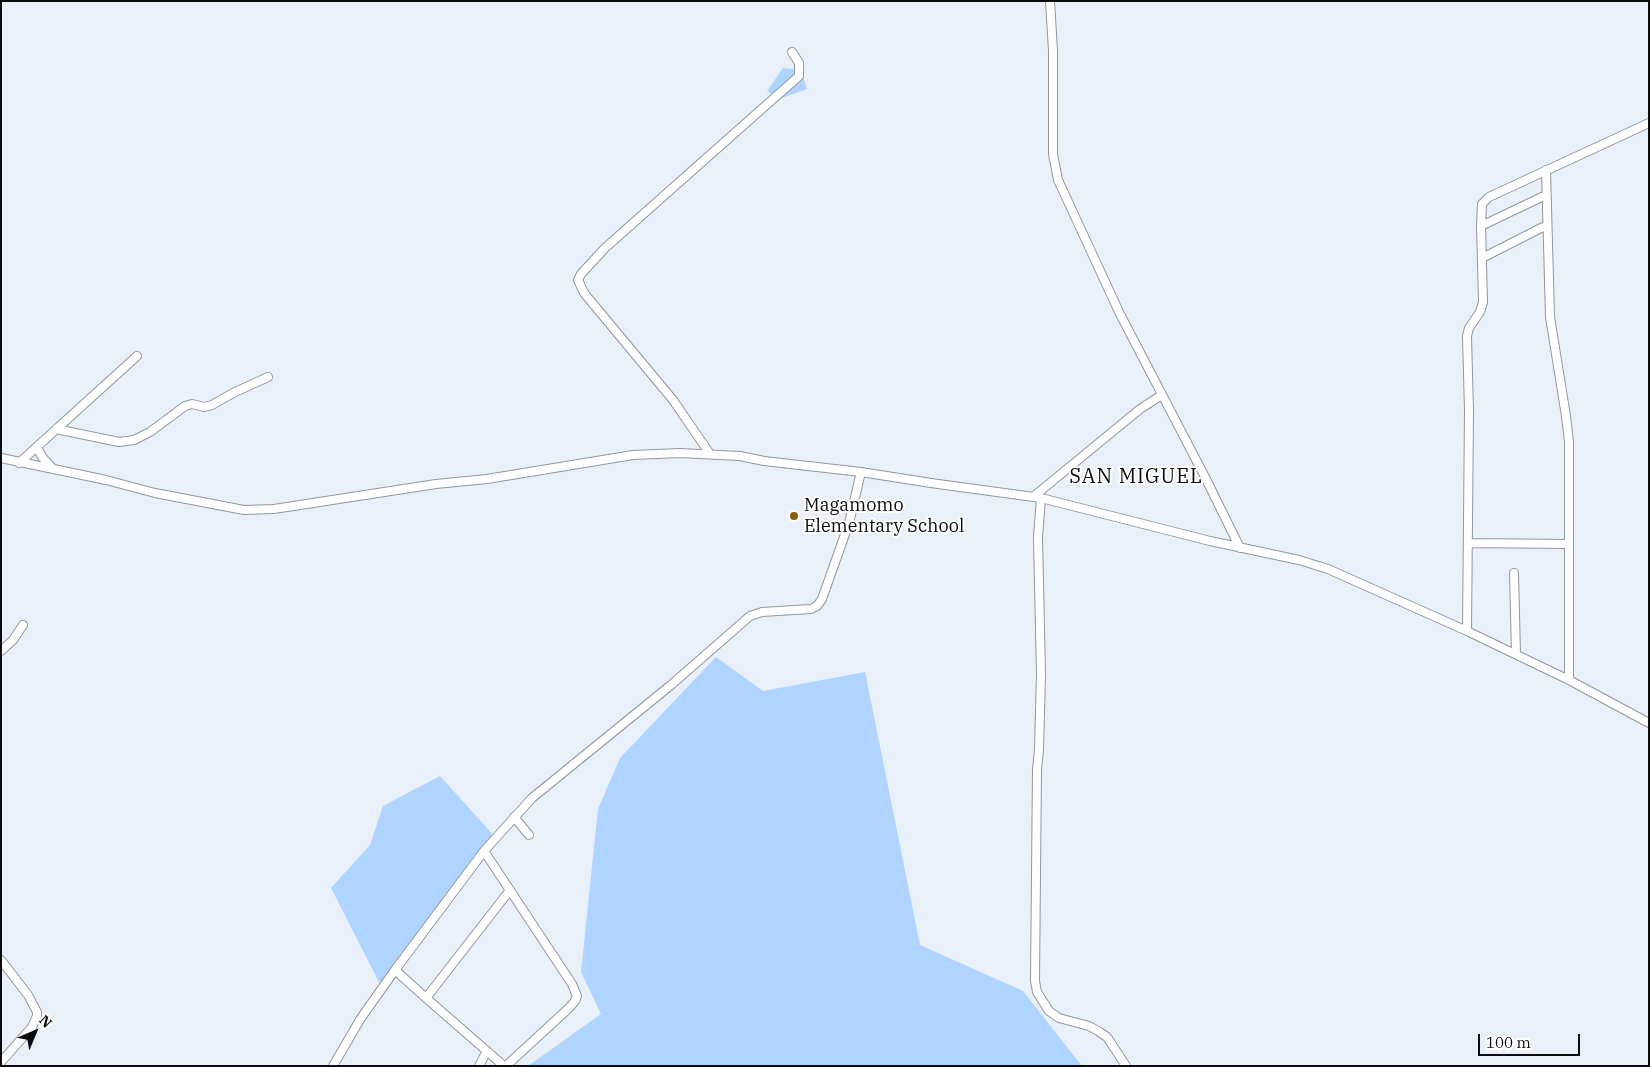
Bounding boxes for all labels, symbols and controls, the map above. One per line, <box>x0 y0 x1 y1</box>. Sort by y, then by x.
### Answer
district label: SAN MIGUEL <box>1068 465 1204 489</box>
place label: Magamomo Elementary School <box>804 495 964 538</box>
marker: Magamomo Elementary School <box>788 510 800 522</box>
north arrow <box>10 1007 60 1057</box>
text: N <box>35 1011 56 1032</box>
scale bar <box>1480 1024 1582 1056</box>
text: 100 m <box>1486 1033 1531 1052</box>

